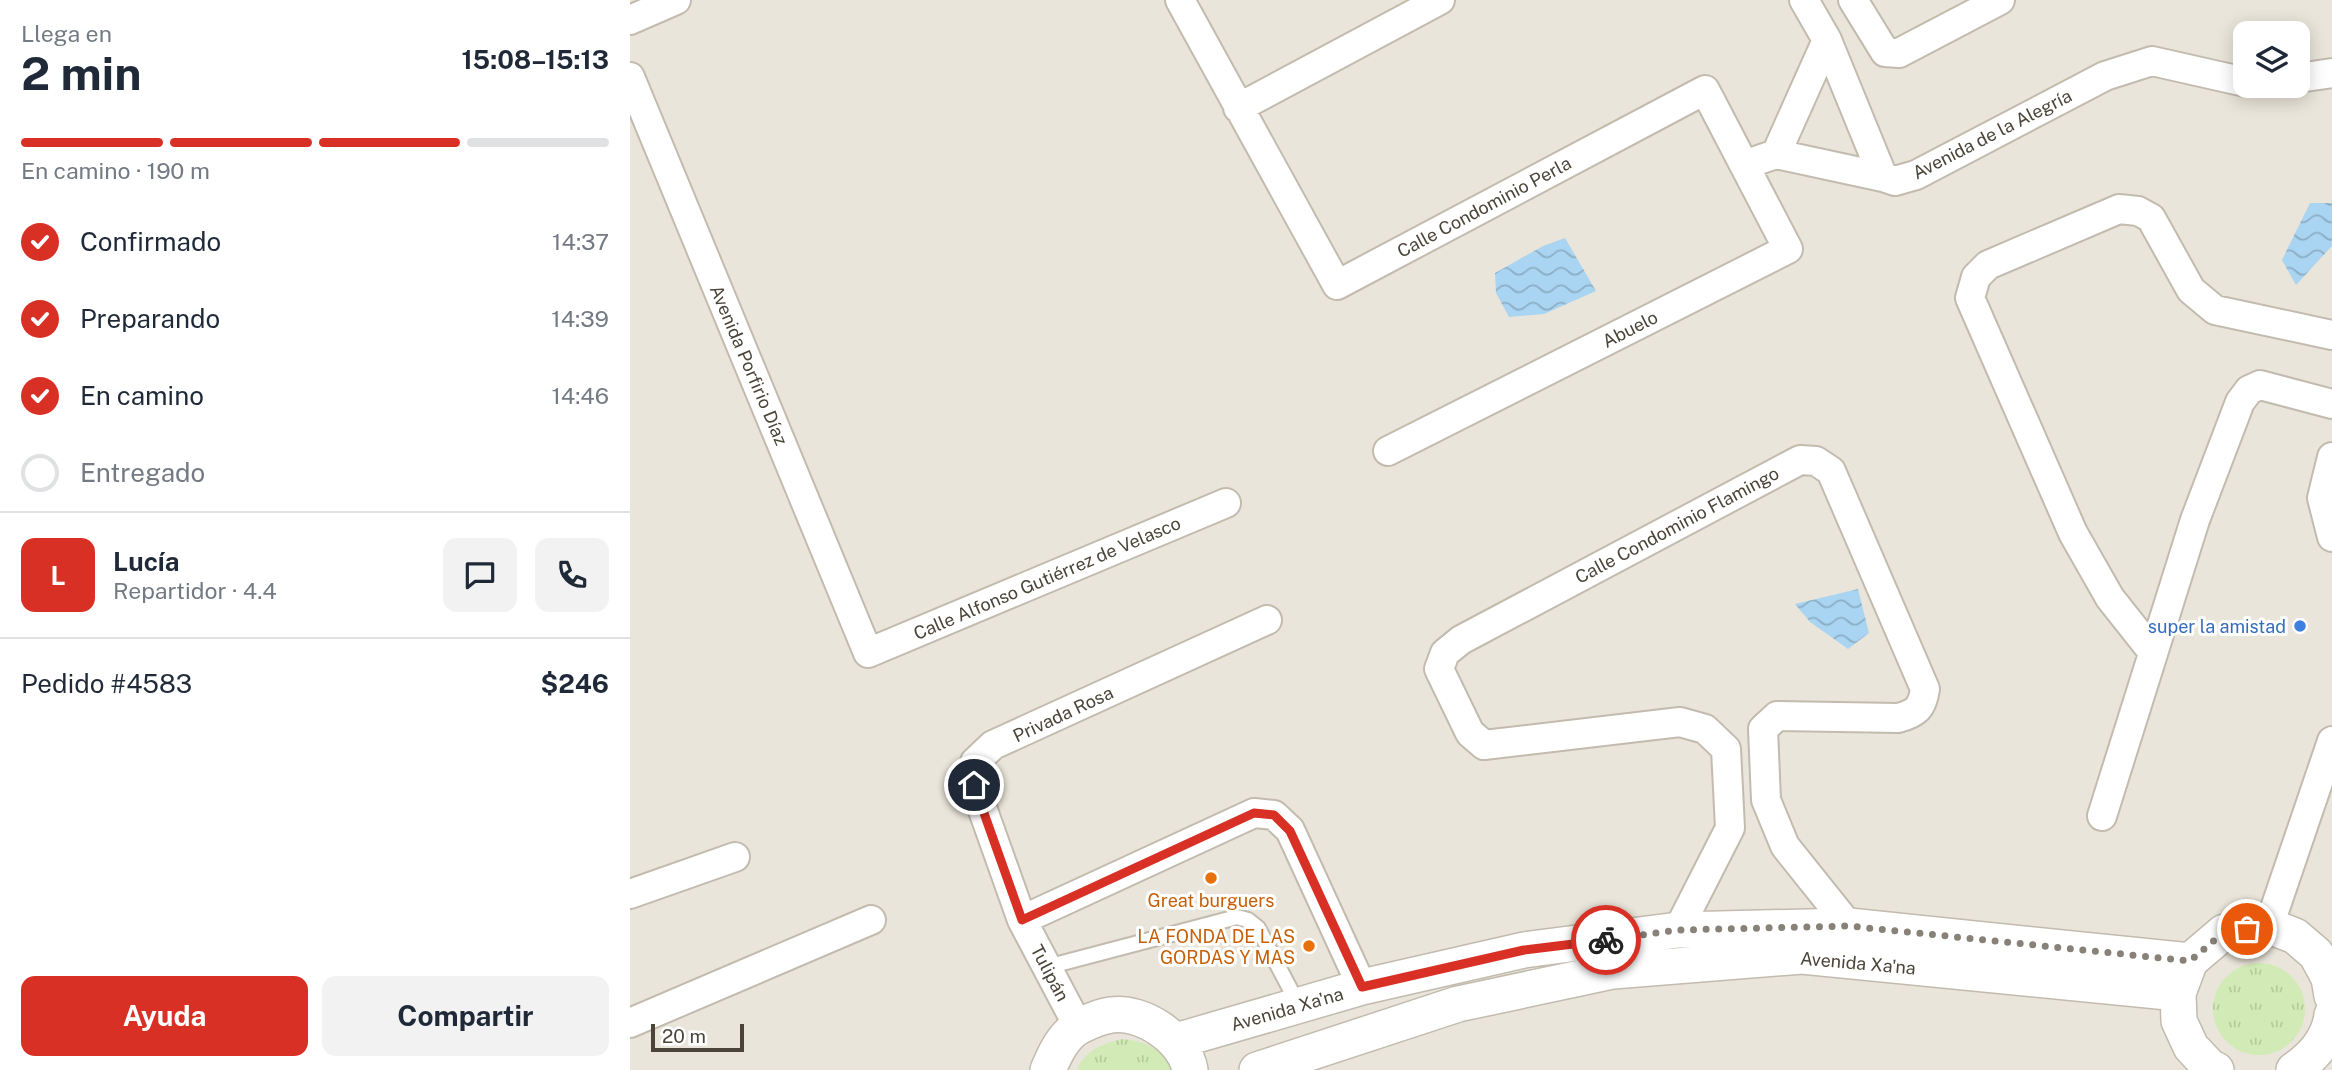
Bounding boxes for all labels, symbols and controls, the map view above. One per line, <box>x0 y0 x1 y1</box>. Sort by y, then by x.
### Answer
text: Llega en <box>21 20 112 47</box>
map controls <box>2233 21 2310 98</box>
button: layers <box>2233 21 2310 98</box>
text: 15:08–15:13 <box>461 44 609 75</box>
text: 2 min <box>21 46 141 100</box>
street label: Avenida de la Alegría <box>1909 85 2075 183</box>
street label: Calle Condominio Perla <box>1393 152 1575 262</box>
text: En camino · 190 m <box>21 157 210 184</box>
icon: check <box>21 223 59 261</box>
text: Confirmado <box>80 226 221 257</box>
text: 14:37 <box>552 228 609 255</box>
street label: Avenida Porfirio Díaz <box>706 282 792 448</box>
icon: check <box>21 300 59 338</box>
text: Preparando <box>80 303 220 334</box>
text: 14:39 <box>551 305 609 332</box>
street label: Abuelo <box>1599 306 1661 352</box>
icon: check <box>21 377 59 415</box>
text: En camino <box>80 380 204 411</box>
text: 14:46 <box>551 382 609 409</box>
text: Entregado <box>80 457 205 488</box>
street label: Calle Condominio Flamingo <box>1572 462 1782 588</box>
street label: Calle Alfonso Gutiérrez de Velasco <box>910 512 1184 644</box>
button: chat <box>443 538 517 612</box>
button: phone <box>535 538 609 612</box>
text: Lucía <box>113 546 179 577</box>
text: L <box>50 560 66 591</box>
text: Repartidor · 4.4 <box>113 577 277 604</box>
place label: super la amistad <box>2148 616 2286 637</box>
marker: super la amistad <box>2292 618 2308 634</box>
text: Pedido #4583 <box>21 668 192 699</box>
text: $246 <box>541 668 609 699</box>
street label: Privada Rosa <box>1010 682 1116 746</box>
pin <box>944 755 1004 815</box>
icon: home <box>955 766 993 804</box>
marker: Great burguers <box>1203 870 1219 886</box>
place label: Great burguers <box>1148 890 1274 911</box>
pin <box>2217 899 2277 959</box>
courier <box>1571 905 1641 975</box>
icon: bag <box>2228 910 2266 948</box>
icon: bike <box>1587 921 1625 959</box>
place label: LA FONDA DE LAS GORDAS Y MAS <box>1137 926 1295 968</box>
marker: LA FONDA DE LAS GORDAS Y MAS <box>1301 938 1317 954</box>
street label: Tulipán <box>1026 941 1074 1005</box>
street label: Avenida Xa'na <box>1799 947 1917 979</box>
button: Ayuda <box>21 976 308 1056</box>
button: Compartir <box>322 976 609 1056</box>
street label: Avenida Xa'na <box>1228 983 1346 1035</box>
scale bar <box>651 1021 744 1053</box>
text: 20 m <box>662 1025 706 1047</box>

